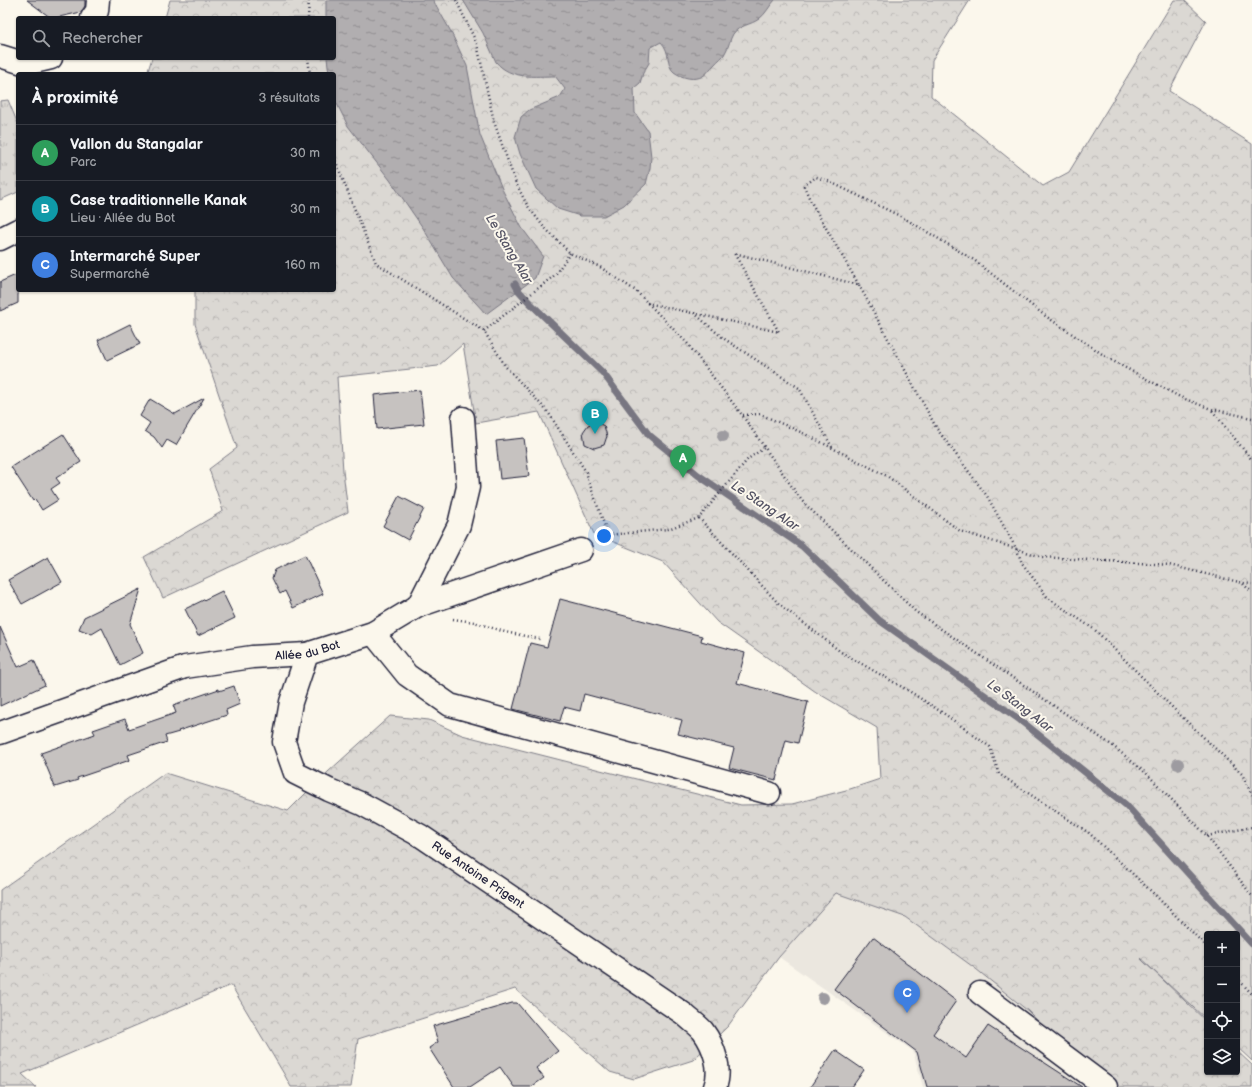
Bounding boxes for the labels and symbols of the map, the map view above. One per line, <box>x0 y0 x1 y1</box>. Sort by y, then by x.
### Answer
water label: Le Stang Alar <box>482 211 537 288</box>
pin: B <box>582 401 608 434</box>
pin: A <box>670 445 696 478</box>
water label: Le Stang Alar <box>728 477 803 535</box>
your location <box>594 526 614 546</box>
street label: Allée du Bot <box>275 637 342 663</box>
water label: Le Stang Alar <box>984 676 1057 737</box>
street label: Rue Antoine Prigent <box>429 838 528 912</box>
pin: C <box>894 980 920 1013</box>

